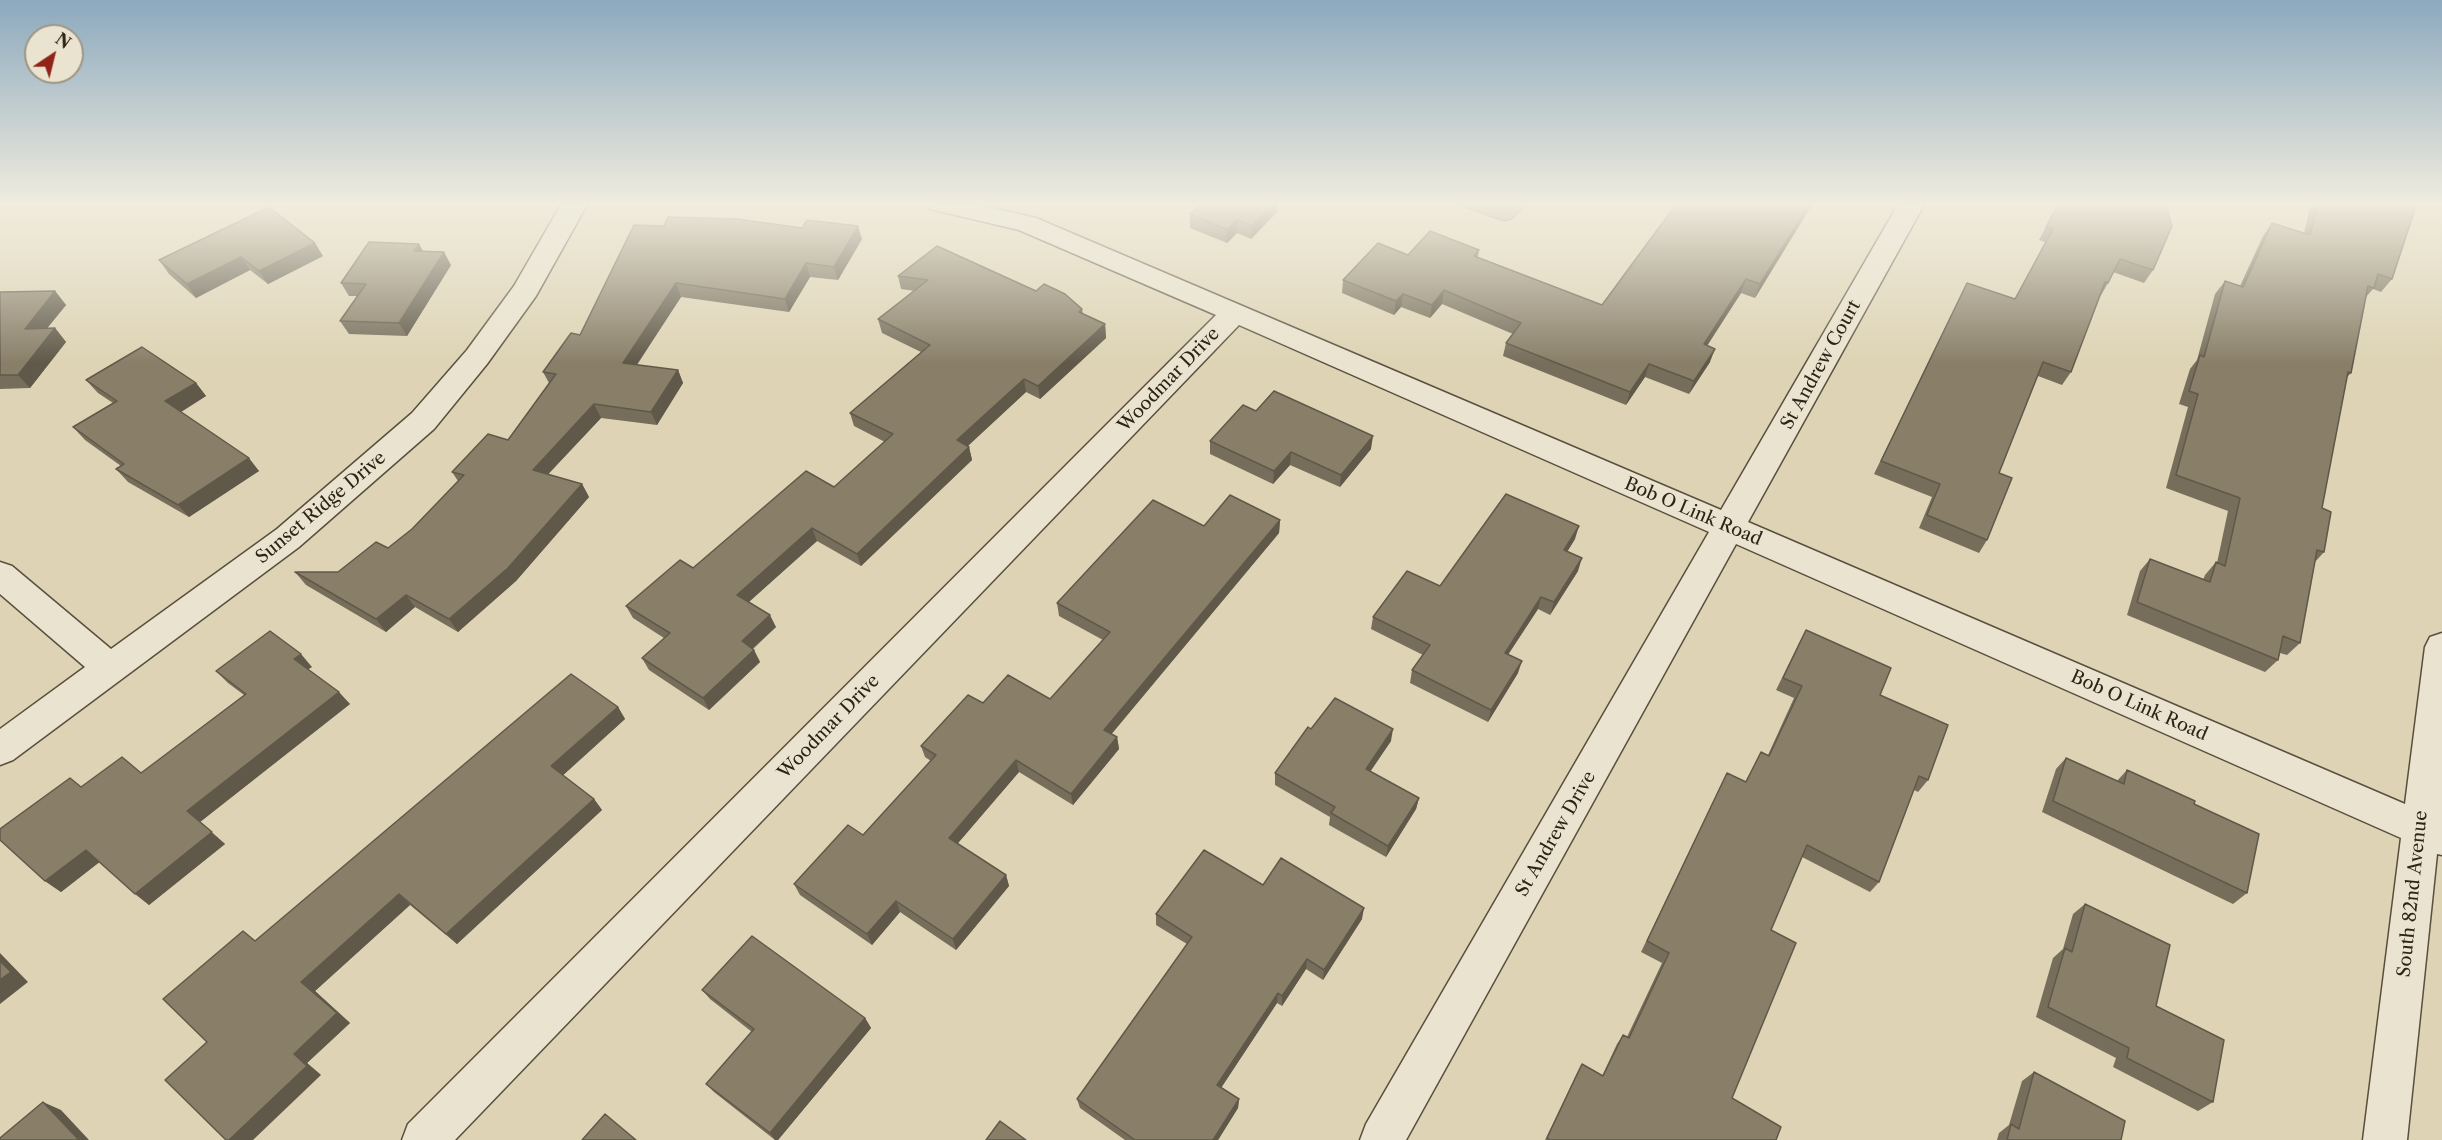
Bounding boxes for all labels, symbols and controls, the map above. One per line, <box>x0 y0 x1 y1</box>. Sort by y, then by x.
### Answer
north arrow <box>24 24 84 84</box>
text: N <box>52 29 75 53</box>
street label: St Andrew Court <box>1777 297 1865 433</box>
street label: Woodmar Drive <box>1114 323 1224 437</box>
street label: Sunset Ridge Drive <box>252 447 390 569</box>
street label: Bob O Link Road <box>1621 473 1765 551</box>
street label: Bob O Link Road <box>2067 666 2211 746</box>
street label: Woodmar Drive <box>774 670 884 784</box>
street label: St Andrew Drive <box>1511 767 1601 901</box>
street label: South 82nd Avenue <box>2394 810 2432 978</box>

